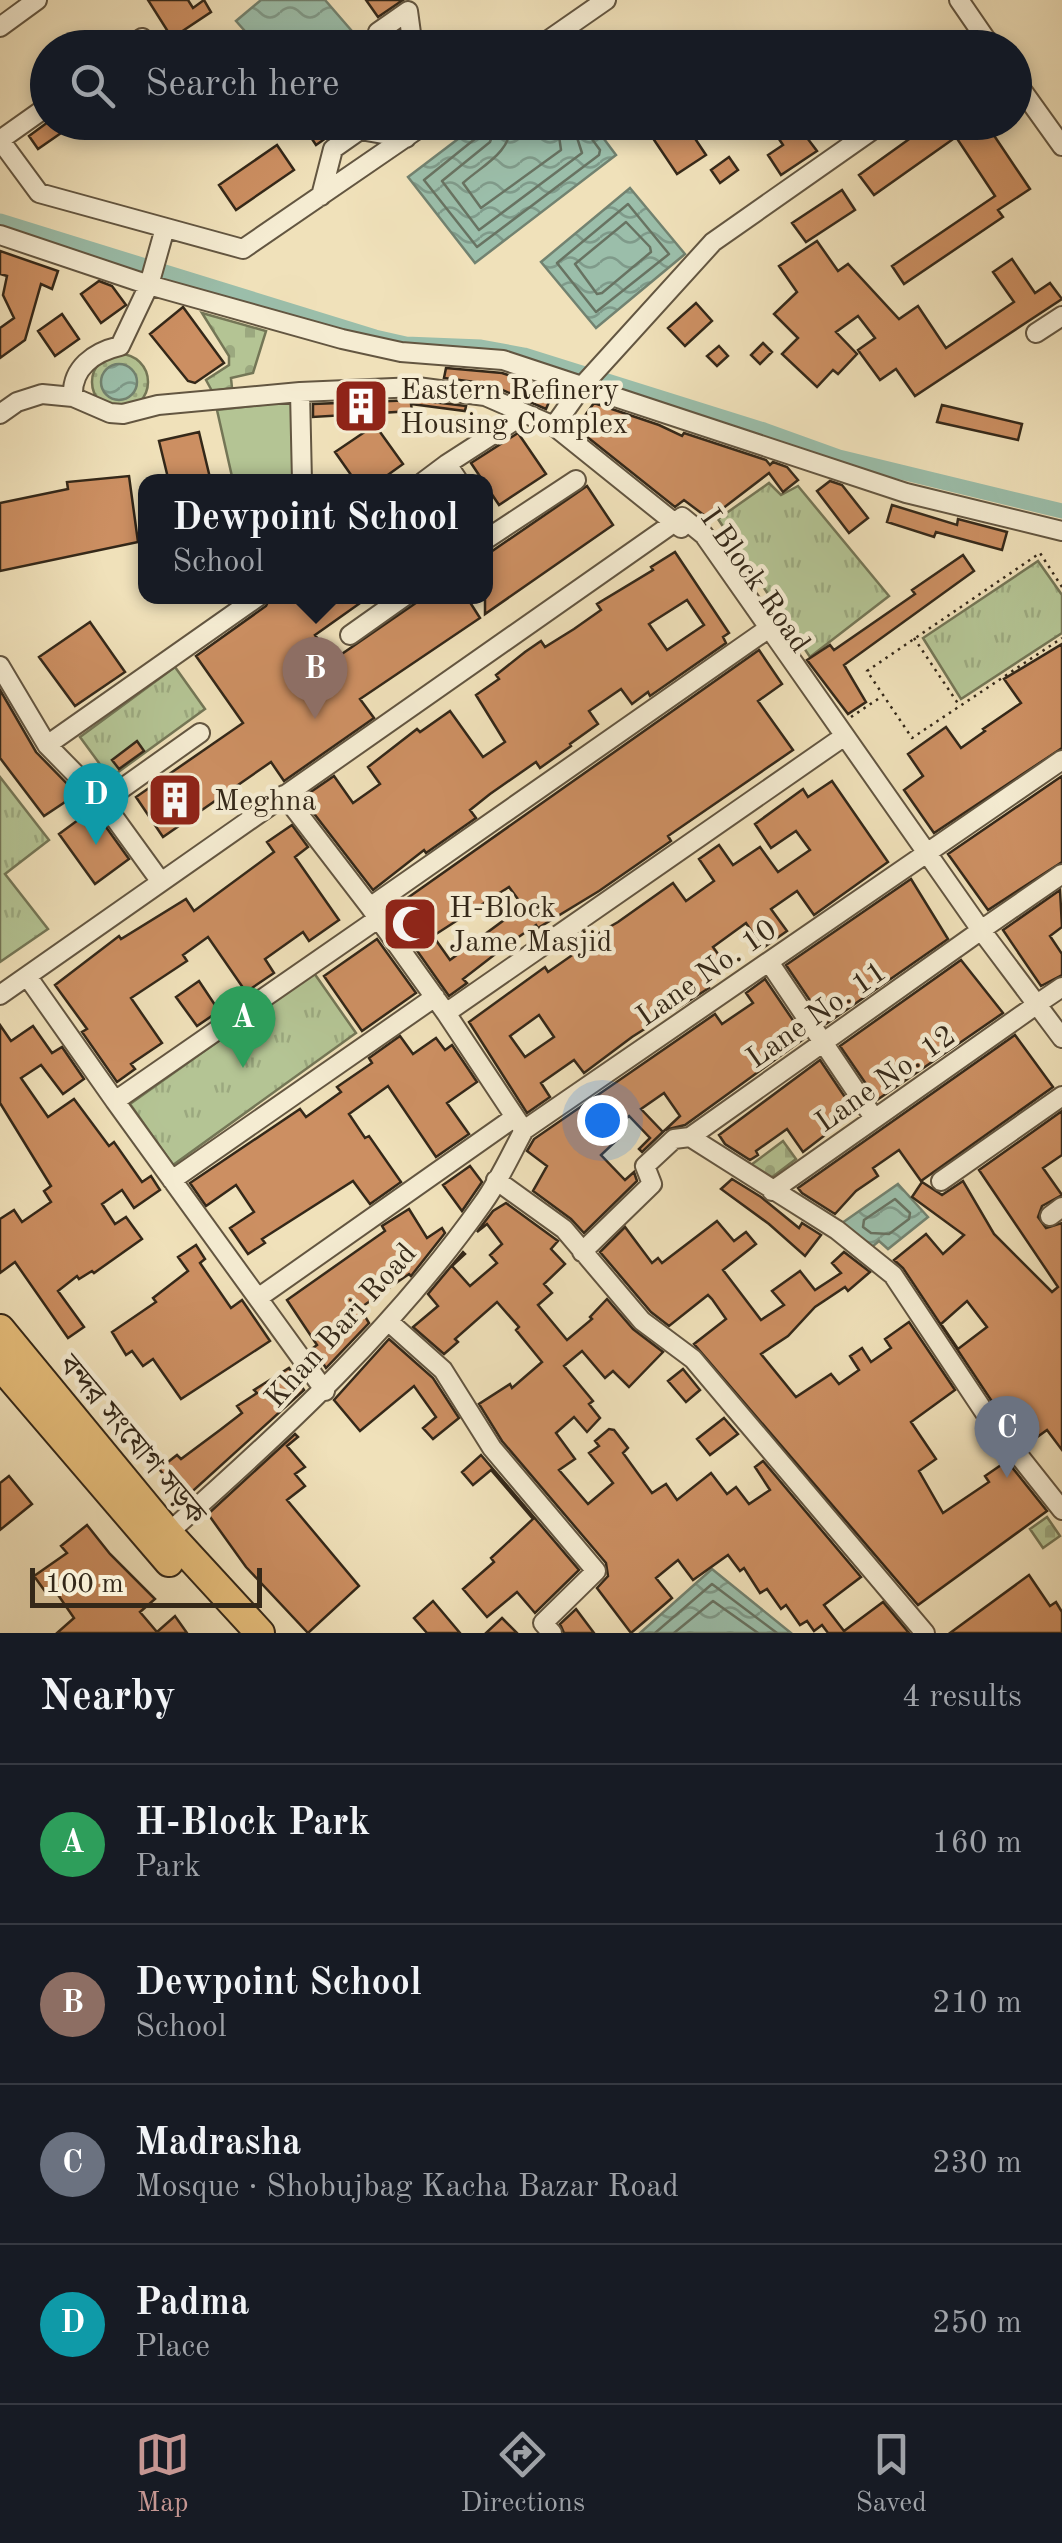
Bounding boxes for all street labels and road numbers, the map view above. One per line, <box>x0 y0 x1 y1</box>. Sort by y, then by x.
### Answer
street label: I Block Road <box>694 504 815 658</box>
street label: Lane No. 10 <box>632 915 782 1033</box>
street label: Lane No. 11 <box>742 957 892 1075</box>
street label: Lane No. 12 <box>811 1021 961 1139</box>
street label: Khan Bari Road <box>260 1238 423 1414</box>
street label: বন্দর সংযোগ সড়ক <box>52 1349 211 1531</box>

